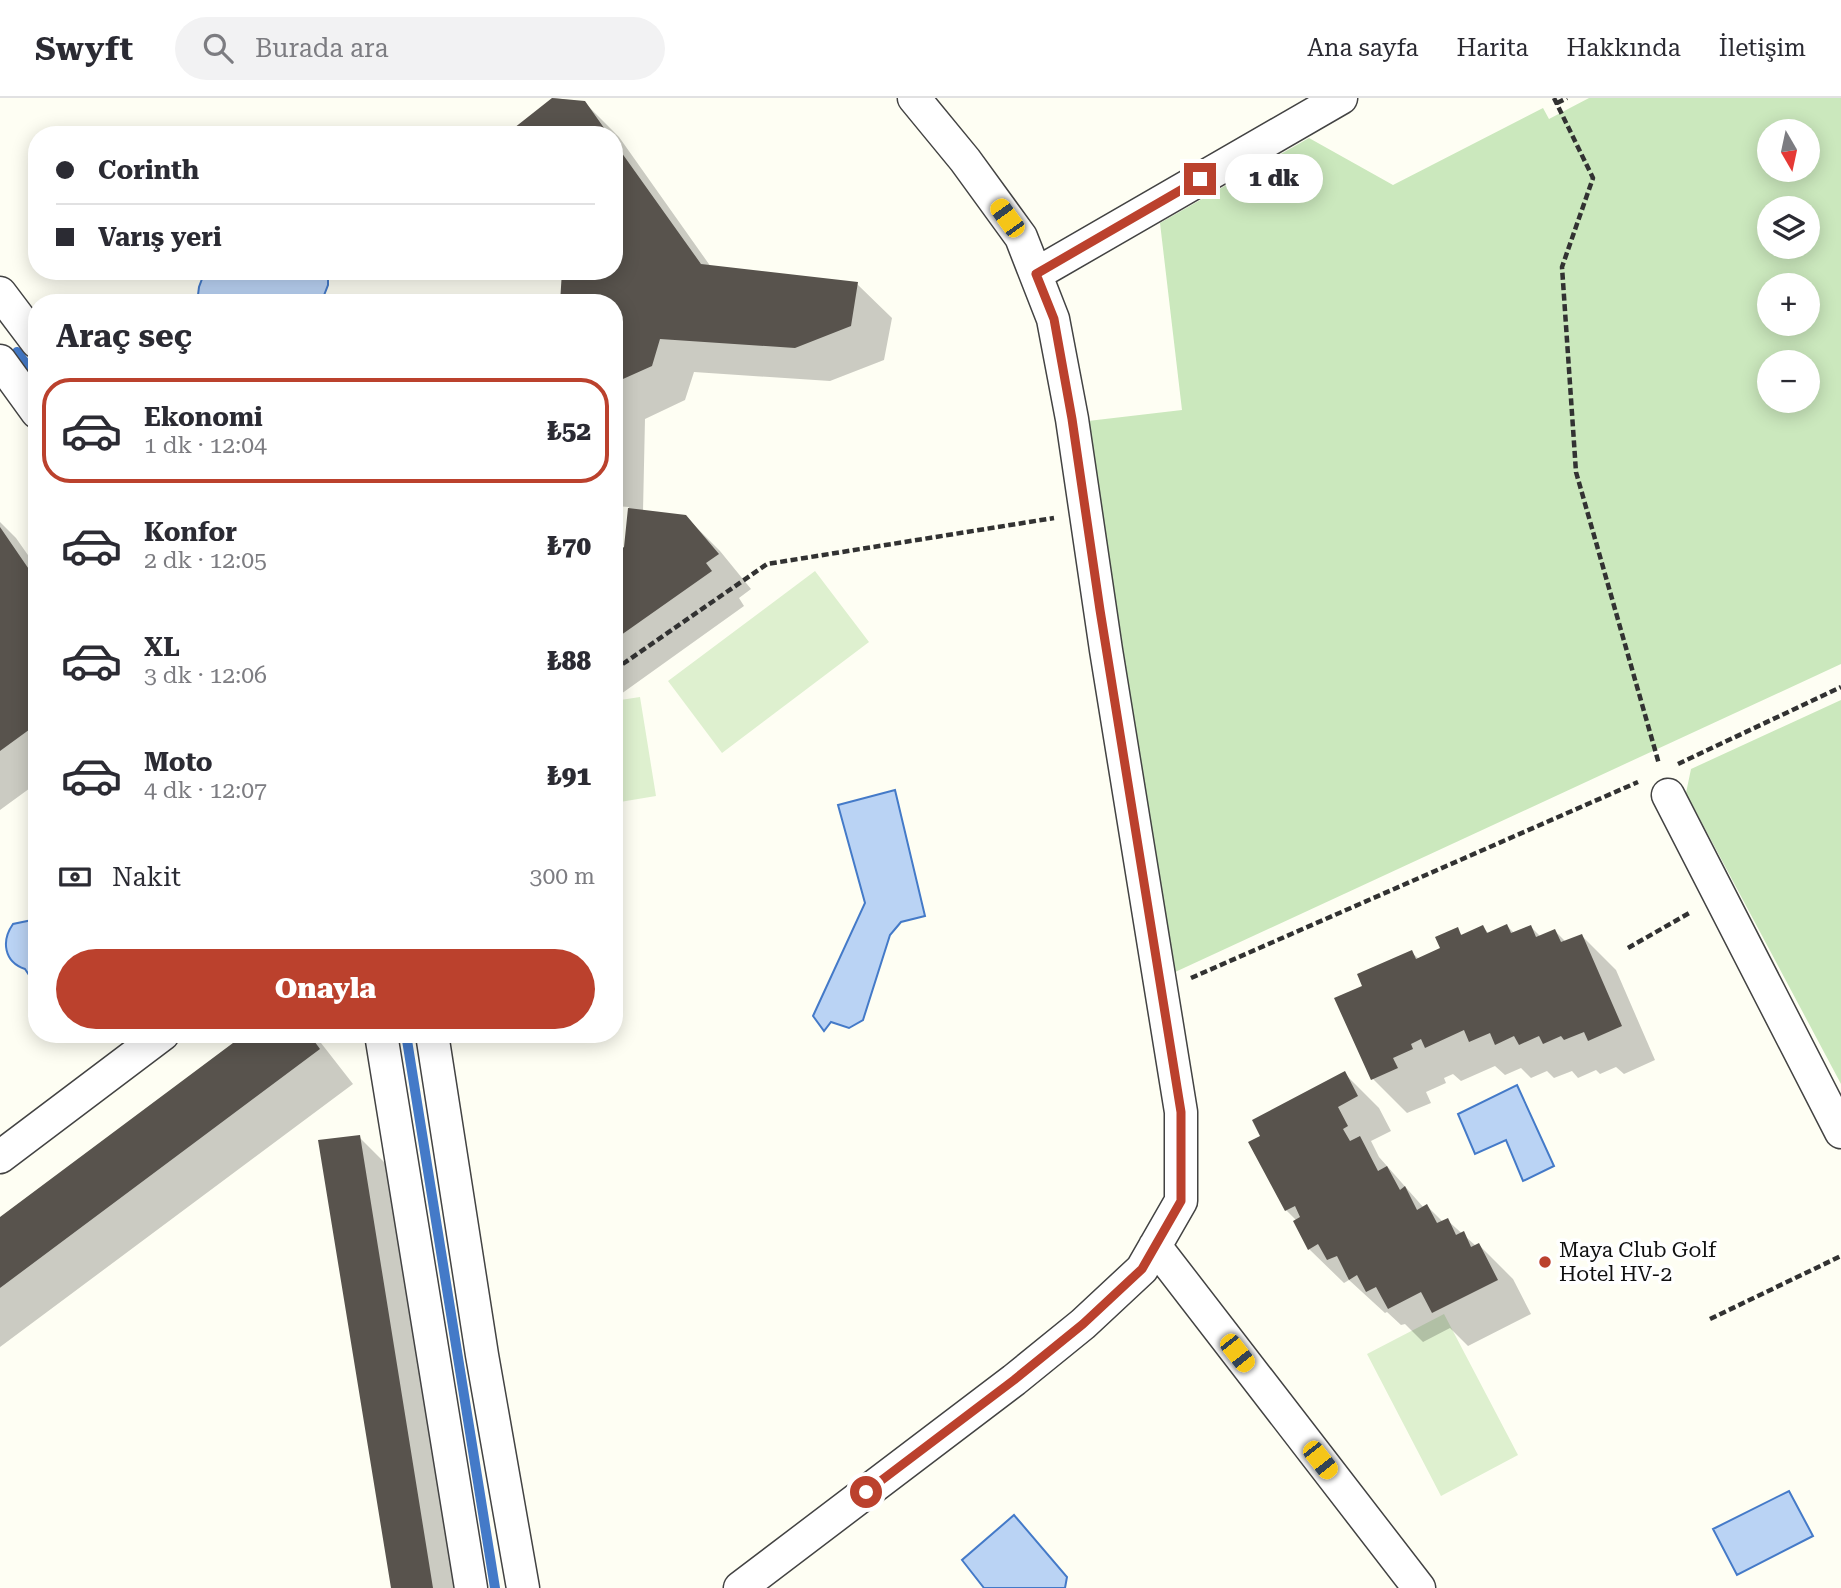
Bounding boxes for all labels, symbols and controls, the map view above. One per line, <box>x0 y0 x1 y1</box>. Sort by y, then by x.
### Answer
search box <box>175 17 665 80</box>
text: Swyft <box>35 29 133 68</box>
icon: search <box>199 29 237 67</box>
text: Burada ara <box>255 33 389 63</box>
text: Ana sayfa <box>1307 34 1418 62</box>
text: Harita <box>1456 34 1529 62</box>
text: Hakkında <box>1567 34 1681 62</box>
text: İletişim <box>1719 34 1806 62</box>
north arrow <box>1757 119 1820 182</box>
map controls <box>1757 119 1820 413</box>
callout: 1 dk <box>1224 154 1322 204</box>
text: Corinth <box>98 155 199 185</box>
route end <box>1184 163 1216 195</box>
text: 1 dk <box>1249 165 1299 192</box>
car <box>987 195 1028 241</box>
button: layers <box>1757 196 1820 259</box>
text: Varış yeri <box>98 222 222 252</box>
button: + <box>1757 273 1820 336</box>
text: Araç seç <box>56 317 192 355</box>
button: − <box>1757 350 1820 413</box>
icon: car <box>60 399 123 462</box>
text: Ekonomi <box>144 402 263 432</box>
text: ₺52 <box>547 416 591 446</box>
text: 1 dk · 12:04 <box>144 432 267 459</box>
icon: car <box>60 514 123 577</box>
text: Konfor <box>144 517 237 547</box>
text: ₺70 <box>547 531 591 561</box>
text: 2 dk · 12:05 <box>144 547 267 574</box>
icon: car <box>60 629 123 692</box>
text: XL <box>144 632 180 662</box>
text: ₺88 <box>547 646 591 676</box>
text: 3 dk · 12:06 <box>144 662 267 689</box>
icon: car <box>60 744 123 807</box>
text: Moto <box>144 747 213 777</box>
text: ₺91 <box>547 761 591 791</box>
text: 4 dk · 12:07 <box>144 777 267 804</box>
icon: cash <box>56 858 94 896</box>
text: Nakit <box>112 862 181 892</box>
text: 300 m <box>530 863 595 890</box>
button: Onayla <box>56 949 595 1029</box>
place label: Maya Club Golf Hotel HV-2 <box>1559 1238 1717 1286</box>
marker: Maya Club Golf Hotel HV-2 <box>1537 1254 1553 1270</box>
car <box>1216 1330 1259 1376</box>
car <box>1299 1437 1342 1483</box>
route start <box>850 1476 882 1508</box>

